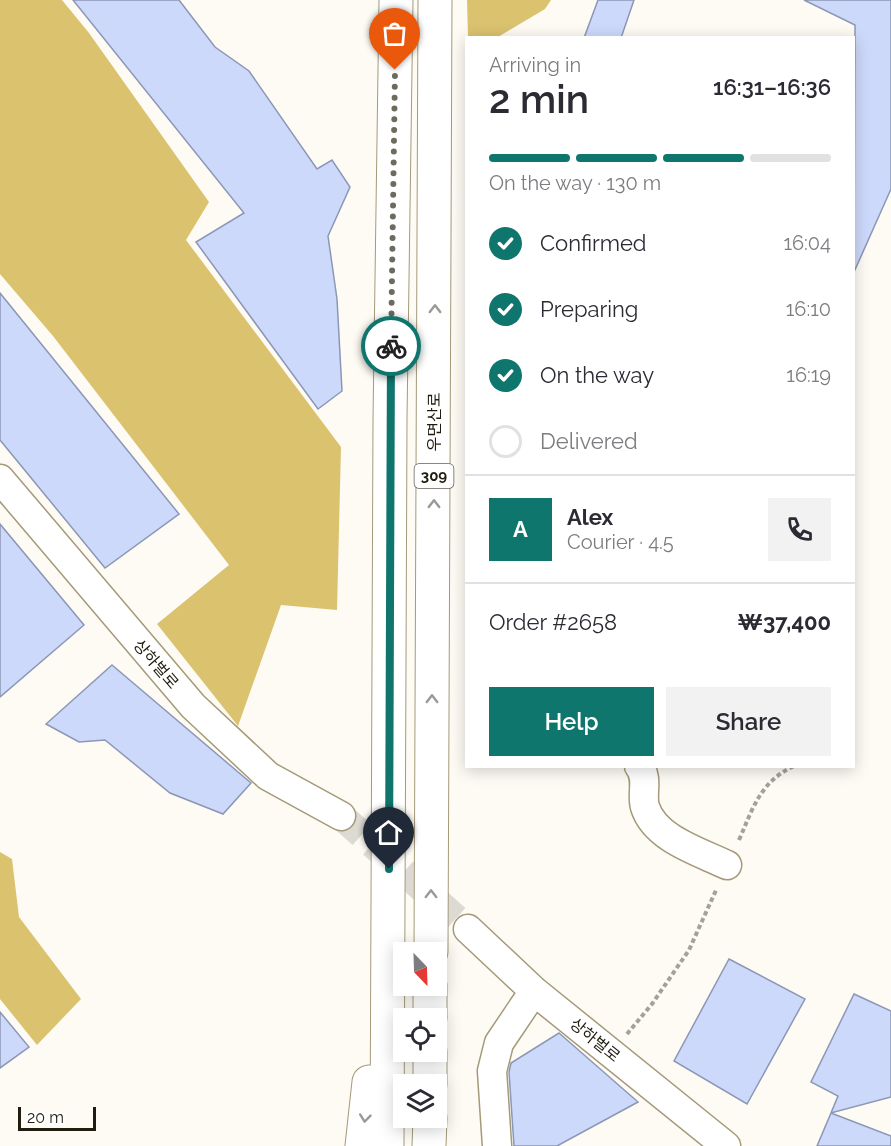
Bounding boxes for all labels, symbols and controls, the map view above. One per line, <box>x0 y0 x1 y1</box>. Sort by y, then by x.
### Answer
pin <box>369 8 420 70</box>
icon: bag <box>378 17 411 50</box>
text: Arriving in <box>489 53 581 77</box>
text: 16:31–16:36 <box>713 74 831 100</box>
text: 2 min <box>489 76 589 122</box>
text: On the way · 130 m <box>489 171 661 195</box>
icon: check <box>489 227 522 260</box>
text: Confirmed <box>540 230 647 256</box>
text: 16:04 <box>783 231 831 255</box>
icon: check <box>489 293 522 326</box>
text: Preparing <box>540 296 638 322</box>
text: 16:10 <box>786 297 831 321</box>
one-way arrow <box>429 305 441 314</box>
courier <box>361 316 421 376</box>
icon: bike <box>375 330 408 363</box>
icon: check <box>489 359 522 392</box>
text: On the way <box>540 362 654 388</box>
text: 16:19 <box>786 363 831 387</box>
street label: 우면산로 <box>425 392 444 451</box>
text: Delivered <box>540 428 638 454</box>
road number: 309 <box>414 464 454 488</box>
button: phone <box>768 498 831 561</box>
one-way arrow <box>428 500 440 509</box>
text: Alex <box>567 504 613 530</box>
text: A <box>513 516 528 542</box>
text: Courier · 4.5 <box>567 530 674 554</box>
text: Order #2658 <box>489 609 617 635</box>
text: ₩37,400 <box>738 609 831 635</box>
street label: 상하벌로 <box>130 636 183 693</box>
button: Help <box>489 687 654 756</box>
button: Share <box>666 687 831 756</box>
one-way arrow <box>426 695 439 704</box>
pin <box>363 807 414 869</box>
icon: home <box>372 816 405 849</box>
one-way arrow <box>425 890 437 899</box>
north arrow <box>393 942 447 996</box>
map controls <box>393 942 447 1128</box>
button: locate <box>393 1008 447 1062</box>
street label: 상하벌로 <box>566 1014 624 1066</box>
button: layers <box>393 1074 447 1128</box>
scale bar <box>18 1104 96 1132</box>
text: 20 m <box>27 1108 64 1127</box>
one-way arrow <box>359 1113 372 1122</box>

